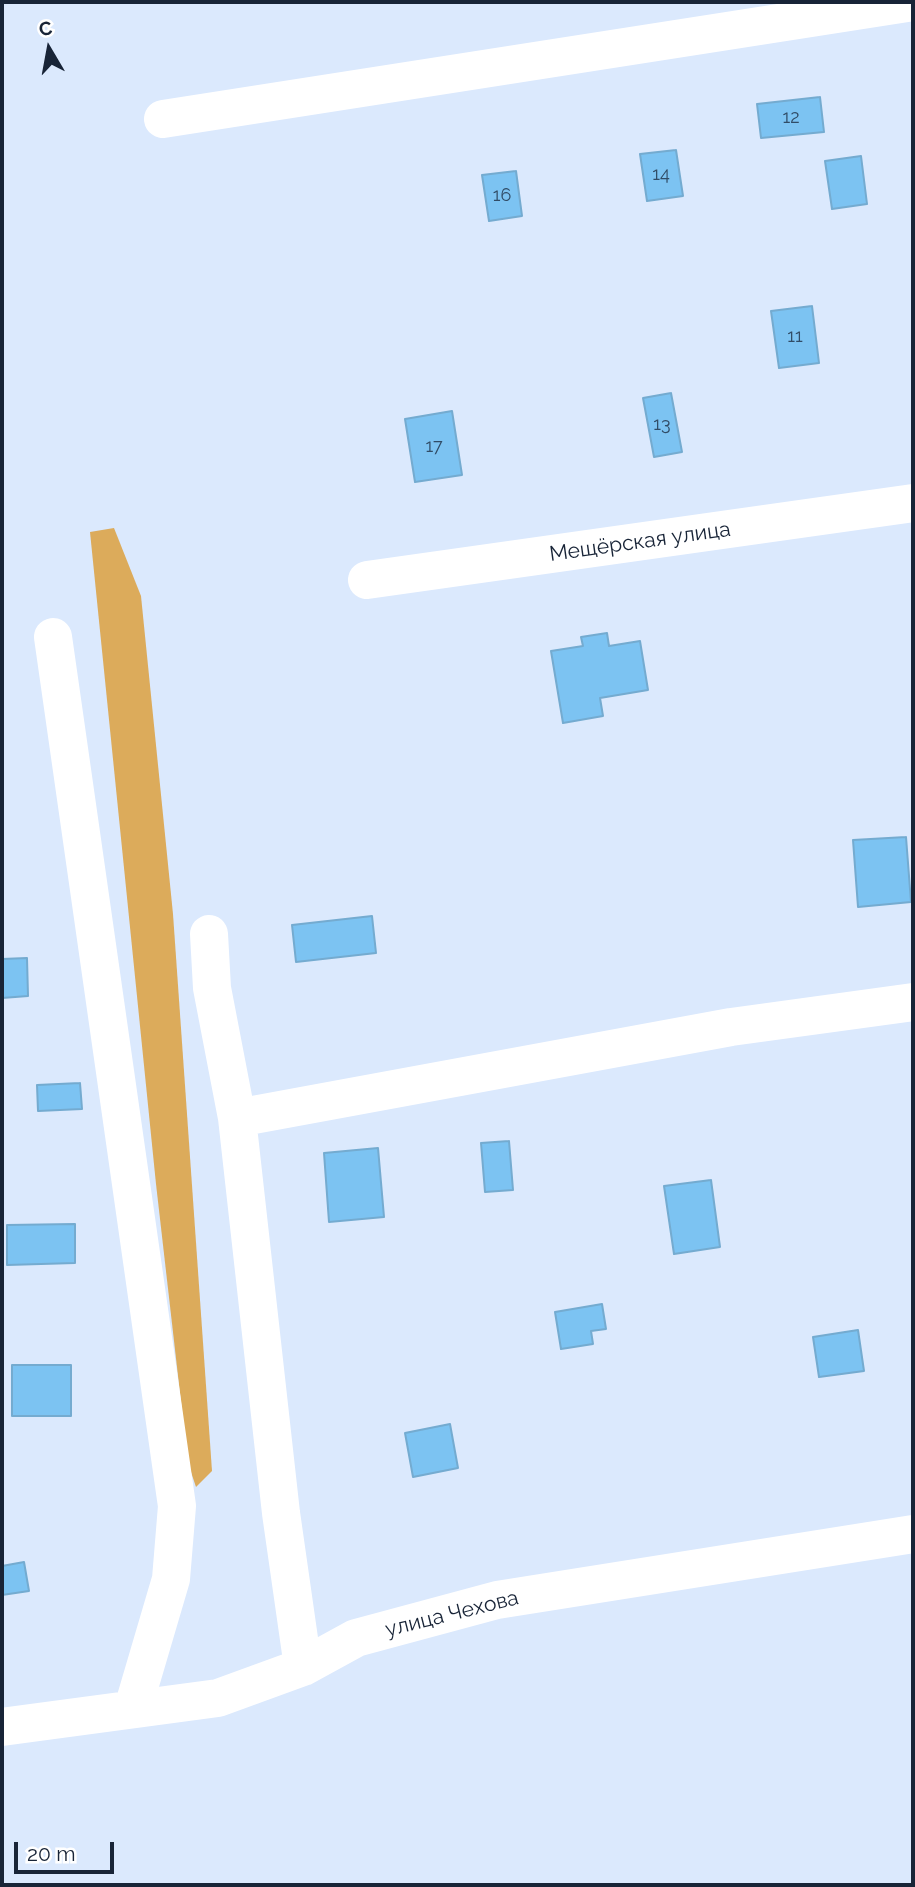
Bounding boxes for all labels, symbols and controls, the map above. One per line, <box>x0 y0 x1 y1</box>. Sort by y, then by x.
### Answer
north arrow <box>14 14 84 84</box>
text: С <box>37 16 54 40</box>
house number: 12 <box>782 107 800 129</box>
house number: 14 <box>652 164 670 186</box>
house number: 16 <box>493 185 511 207</box>
house number: 11 <box>787 326 803 348</box>
house number: 13 <box>653 414 671 436</box>
house number: 17 <box>425 436 443 458</box>
street label: Мещёрская улица <box>548 517 732 567</box>
street label: улица Чехова <box>383 1585 521 1643</box>
scale bar <box>18 1828 117 1872</box>
text: 20 m <box>27 1841 75 1866</box>

